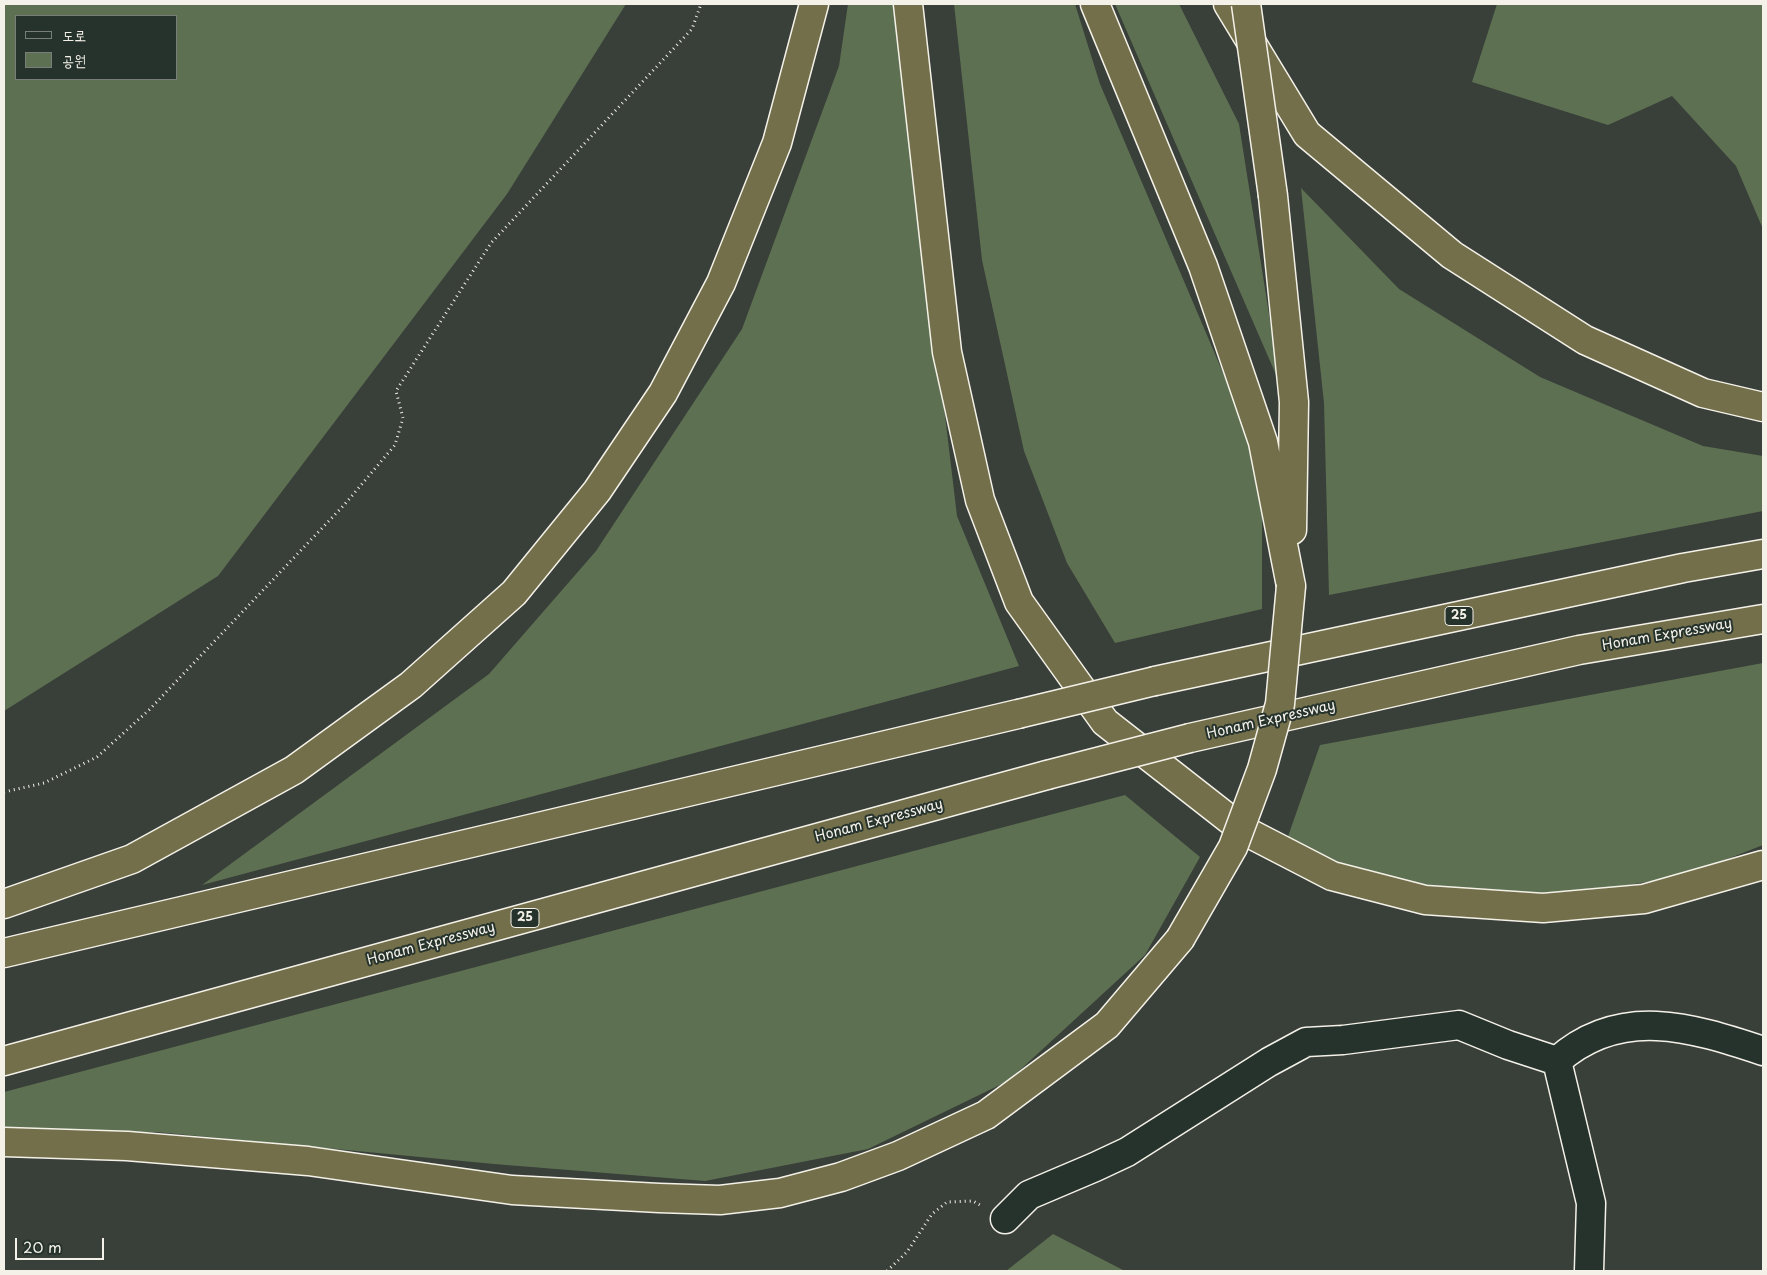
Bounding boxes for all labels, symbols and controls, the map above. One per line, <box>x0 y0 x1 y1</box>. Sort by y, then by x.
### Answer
legend <box>15 15 178 80</box>
text: 도로 <box>62 23 86 46</box>
text: 공원 <box>62 48 86 71</box>
road number: 25 <box>1445 606 1473 626</box>
street label: Honam Expressway <box>1601 615 1733 655</box>
street label: Honam Expressway <box>1205 697 1337 743</box>
street label: Honam Expressway <box>813 796 945 846</box>
road number: 25 <box>511 908 539 928</box>
street label: Honam Expressway <box>365 919 497 969</box>
scale bar <box>18 1228 106 1260</box>
text: 20 m <box>23 1235 62 1258</box>

